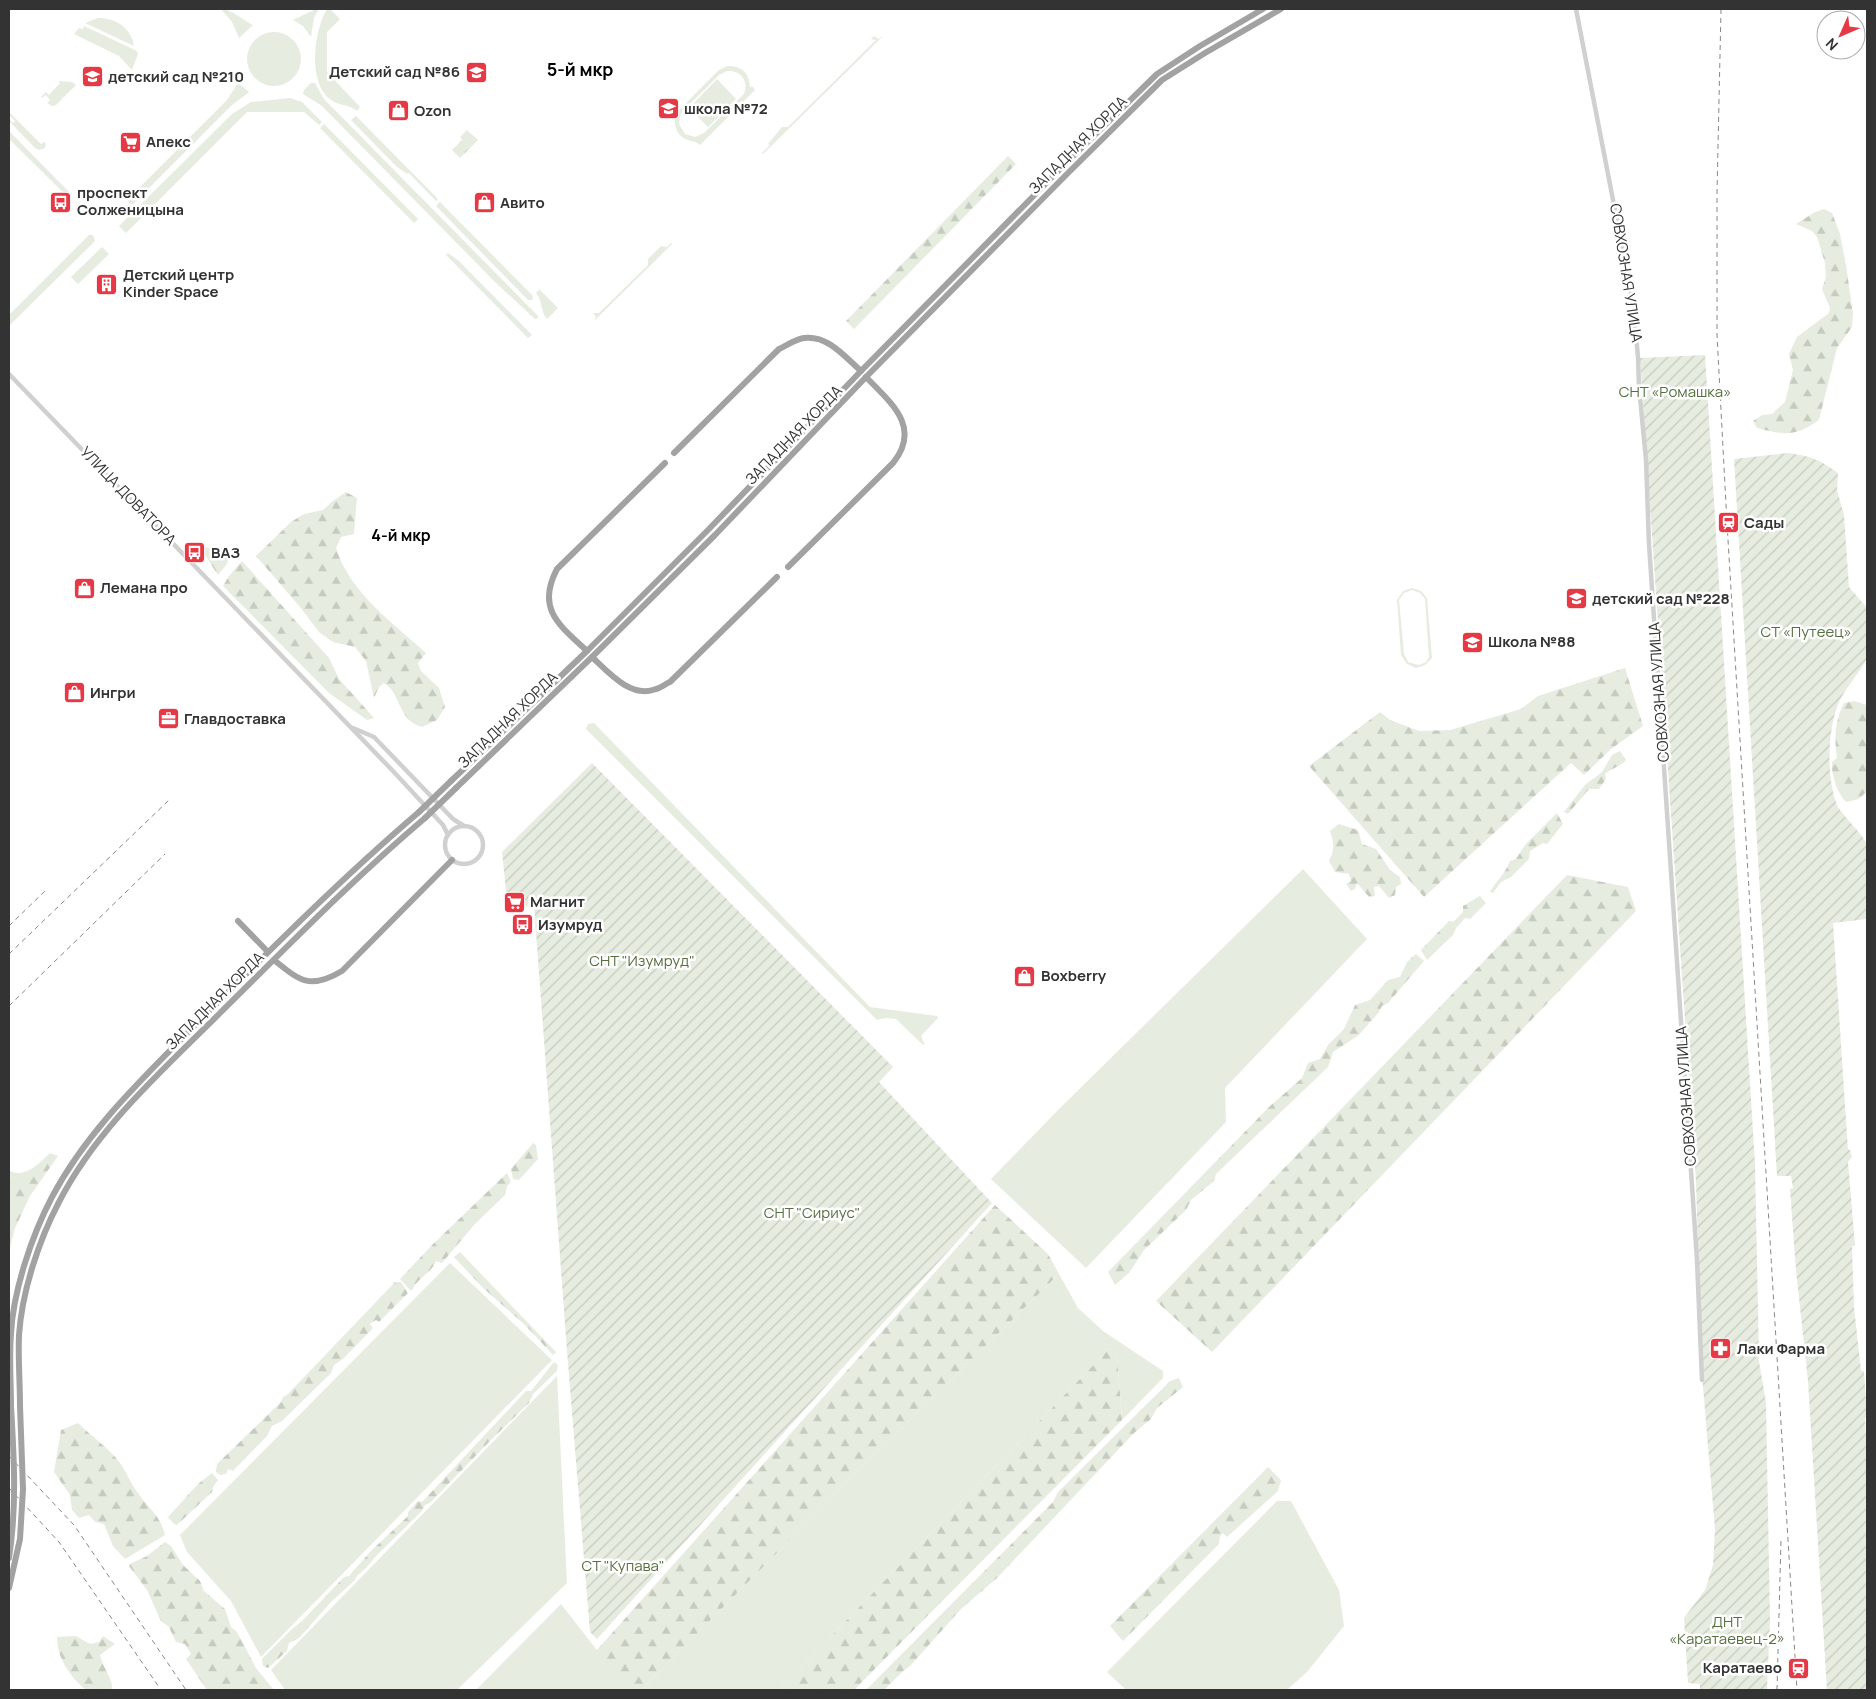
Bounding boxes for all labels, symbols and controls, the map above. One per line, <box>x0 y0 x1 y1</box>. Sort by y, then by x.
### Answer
north arrow <box>1816 10 1866 60</box>
text: N <box>1821 34 1842 55</box>
district label: 5-й мкр <box>547 57 613 81</box>
school or university icon: Детский сад №86 <box>464 60 488 84</box>
place label: Детский сад №86 <box>329 61 460 82</box>
school or university icon: детский сад №210 <box>80 65 104 89</box>
place label: детский сад №210 <box>108 66 244 87</box>
street label: ЗАПАДНАЯ ХОРДА <box>1024 91 1132 198</box>
school or university icon: школа №72 <box>656 97 680 121</box>
place label: школа №72 <box>684 98 768 119</box>
shop icon: Ozon <box>386 99 410 123</box>
place label: Ozon <box>414 100 451 121</box>
supermarket icon: Апекс <box>118 130 142 154</box>
place label: Апекс <box>146 131 191 152</box>
place label: проспект Солженицына <box>77 182 184 220</box>
bus stop icon: проспект Солженицына <box>49 190 73 214</box>
shop icon: Авито <box>472 191 496 215</box>
place label: Авито <box>500 192 545 213</box>
street label: СОВХОЗНАЯ УЛИЦА <box>1605 202 1648 344</box>
place label: Детский центр Kinder Space <box>123 264 234 302</box>
building icon: Детский центр Kinder Space <box>95 272 119 296</box>
street label: ЗАПАДНАЯ ХОРДА <box>741 380 847 489</box>
park label: СНТ «Ромашка» <box>1619 381 1731 402</box>
street label: УЛИЦА ДОВАТОРА <box>76 442 181 550</box>
station icon: Сады <box>1716 511 1740 535</box>
place label: Сады <box>1744 512 1784 533</box>
district label: 4-й мкр <box>371 524 431 546</box>
bus stop icon: ВАЗ <box>183 541 207 565</box>
place label: ВАЗ <box>211 542 240 563</box>
shop icon: Лемана про <box>72 576 96 600</box>
place label: Лемана про <box>100 577 188 598</box>
school or university icon: детский сад №228 <box>1564 587 1588 611</box>
place label: детский сад №228 <box>1592 588 1730 609</box>
street label: СОВХОЗНАЯ УЛИЦА <box>1643 621 1674 763</box>
park label: СТ «Путеец» <box>1761 621 1851 642</box>
school or university icon: Школа №88 <box>1460 630 1484 654</box>
place label: Школа №88 <box>1488 631 1575 652</box>
street label: ЗАПАДНАЯ ХОРДА <box>453 666 562 773</box>
shop icon: Ингри <box>62 681 86 705</box>
place label: Ингри <box>90 682 136 703</box>
office icon: Главдоставка <box>156 707 180 731</box>
place label: Главдоставка <box>184 708 286 729</box>
supermarket icon: Магнит <box>502 890 526 914</box>
place label: Магнит <box>530 891 585 912</box>
bus stop icon: Изумруд <box>510 913 534 937</box>
place label: Изумруд <box>538 914 603 935</box>
street label: ЗАПАДНАЯ ХОРДА <box>161 947 269 1054</box>
park label: СНТ "Изумруд" <box>589 950 695 971</box>
shop icon: Boxberry <box>1013 964 1037 988</box>
place label: Boxberry <box>1041 965 1107 986</box>
street label: СОВХОЗНАЯ УЛИЦА <box>1670 1025 1701 1167</box>
park label: СНТ "Сириус" <box>764 1202 860 1223</box>
pharmacy icon: Лаки Фарма <box>1709 1337 1733 1361</box>
place label: Лаки Фарма <box>1737 1338 1825 1359</box>
park label: СТ "Купава" <box>581 1555 665 1576</box>
park label: ДНТ «Каратаевец-2» <box>1669 1611 1785 1649</box>
station icon: Каратаево <box>1786 1656 1810 1680</box>
place label: Каратаево <box>1703 1657 1782 1678</box>

